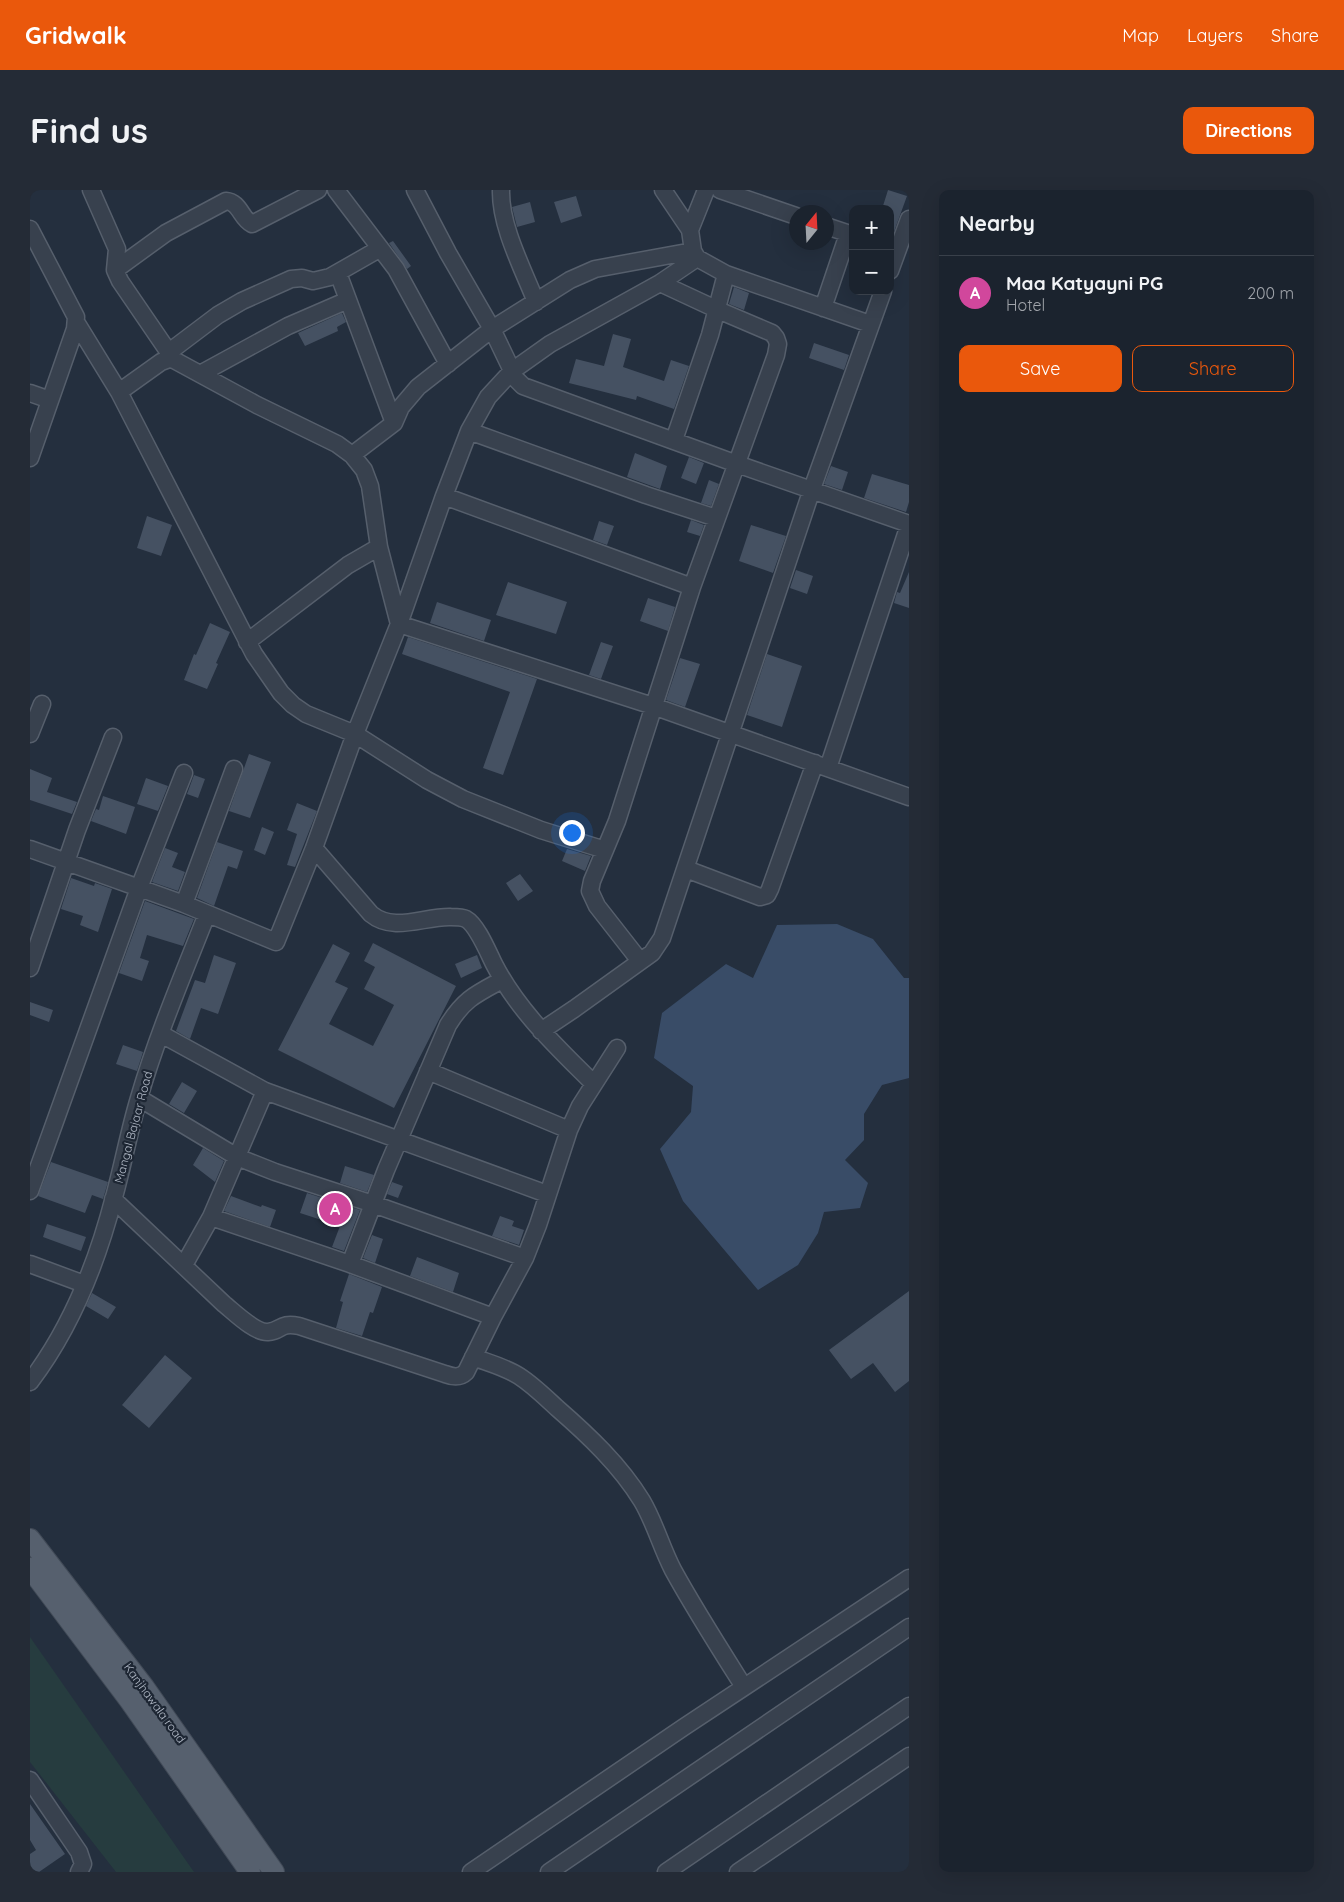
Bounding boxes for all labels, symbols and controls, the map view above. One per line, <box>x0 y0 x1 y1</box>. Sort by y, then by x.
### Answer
text: Gridwalk <box>25 20 127 50</box>
text: Map <box>1122 24 1159 47</box>
text: Layers <box>1187 24 1243 47</box>
text: Share <box>1271 24 1319 47</box>
button: Directions <box>1183 107 1314 154</box>
text: Find us <box>30 108 148 152</box>
north arrow <box>789 205 834 250</box>
map controls <box>849 205 894 295</box>
button: + <box>849 205 894 250</box>
text: Nearby <box>959 210 1035 236</box>
button: − <box>849 250 894 295</box>
text: Maa Katyayni PG <box>1006 271 1163 295</box>
text: A <box>970 283 980 303</box>
text: 200 m <box>1247 283 1294 303</box>
text: Hotel <box>1006 295 1045 315</box>
button: Save <box>959 345 1122 392</box>
button: Share <box>1132 345 1294 392</box>
your location <box>559 820 585 846</box>
street label: Mangal Bajaar Road <box>111 1069 155 1185</box>
pin: A <box>319 1190 351 1228</box>
street label: Kanjhawala road <box>121 1660 189 1746</box>

